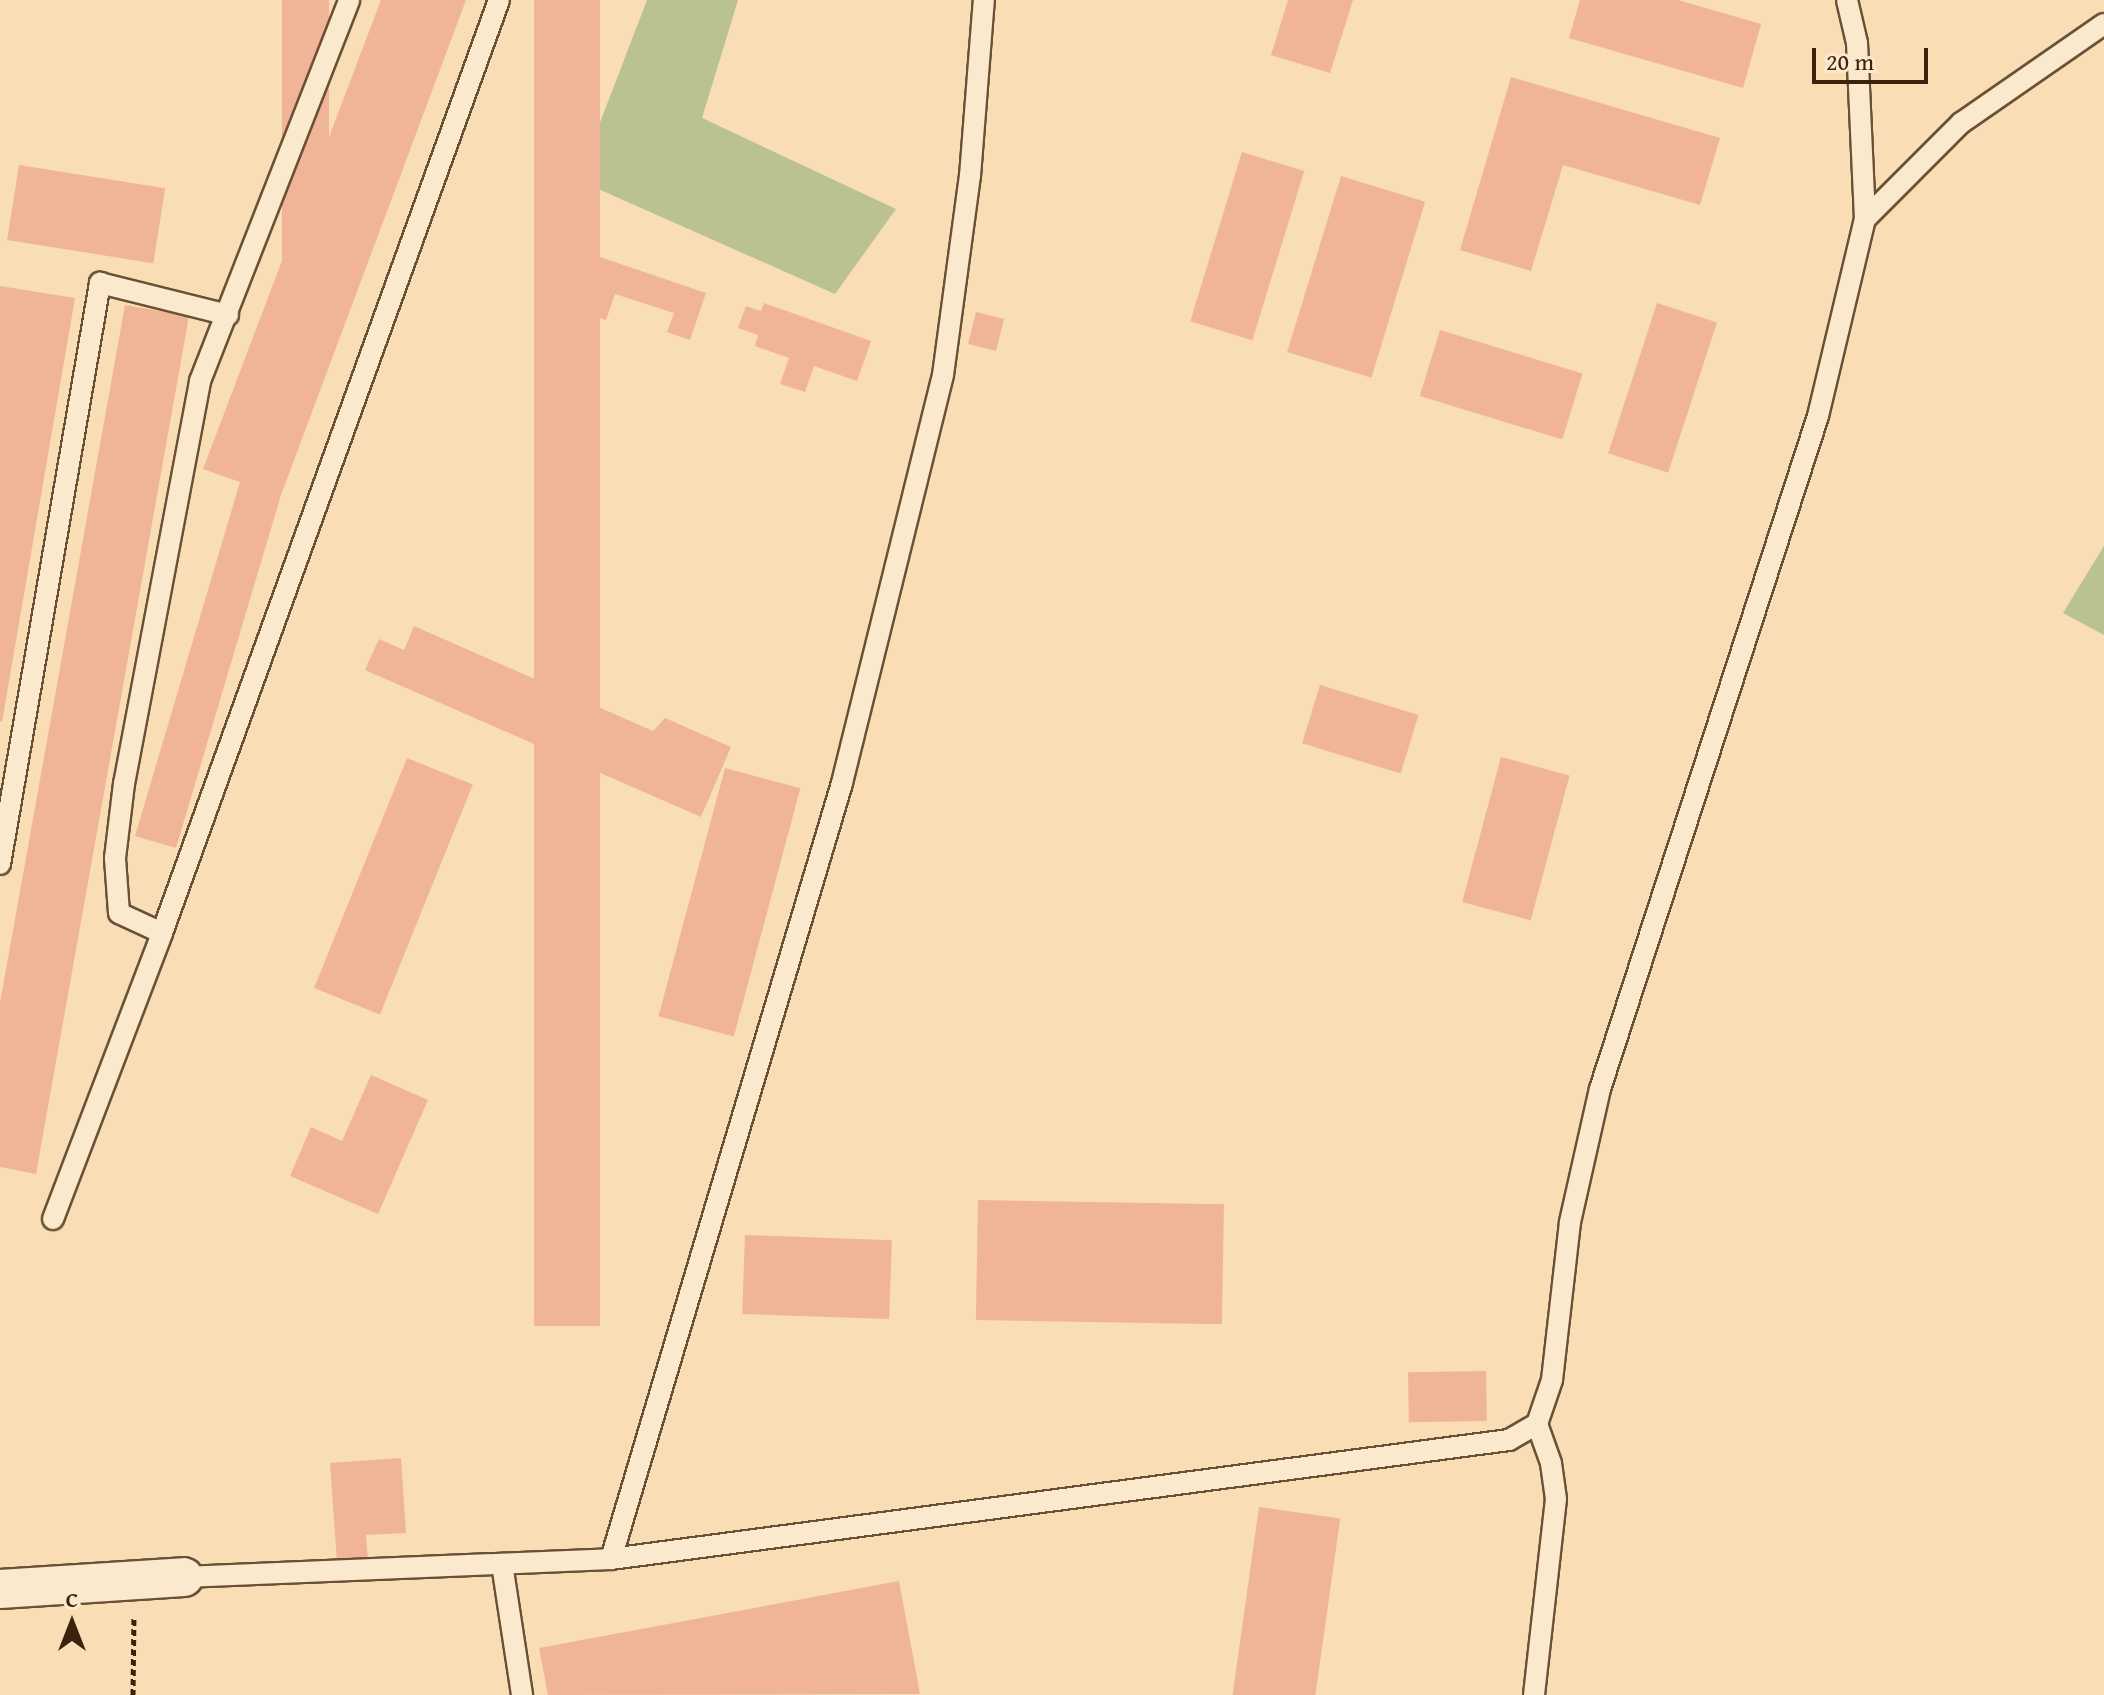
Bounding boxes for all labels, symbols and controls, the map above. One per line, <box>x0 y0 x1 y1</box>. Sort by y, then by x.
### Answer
scale bar <box>1816 32 1932 82</box>
text: 20 m <box>1826 44 1874 79</box>
north arrow <box>32 1583 112 1663</box>
text: С <box>66 1583 78 1615</box>

